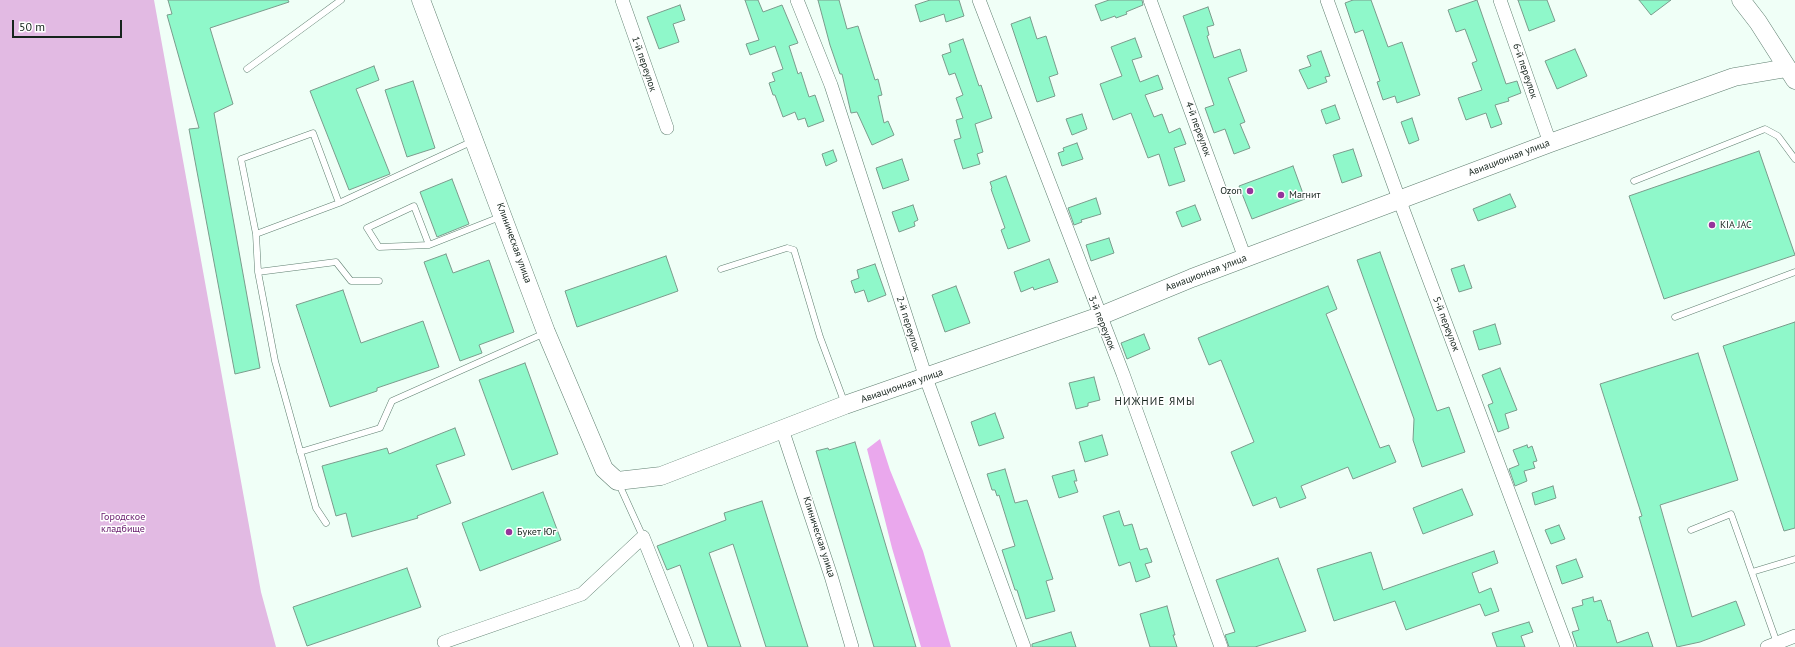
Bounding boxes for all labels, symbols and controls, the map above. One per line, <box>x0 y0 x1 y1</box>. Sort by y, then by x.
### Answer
scale bar <box>14 12 124 38</box>
text: 50 m <box>19 19 45 34</box>
street label: 1-й переулок <box>629 35 659 93</box>
street label: 6-й переулок <box>1510 42 1540 100</box>
street label: 4-й переулок <box>1183 100 1213 158</box>
street label: Авиационная улица <box>1467 137 1551 179</box>
place label: Ozon <box>1220 185 1242 197</box>
marker: Ozon <box>1245 186 1255 196</box>
place label: Магнит <box>1289 189 1320 201</box>
marker: Магнит <box>1276 190 1286 200</box>
street label: Клиническая улица <box>494 201 534 285</box>
place label: KIA JAC <box>1720 219 1752 231</box>
marker: KIA JAC <box>1707 220 1717 230</box>
street label: Авиационная улица <box>1164 252 1248 294</box>
street label: 3-й переулок <box>1086 294 1118 352</box>
street label: 2-й переулок <box>893 295 923 353</box>
street label: 5-й переулок <box>1430 295 1462 353</box>
street label: Авиационная улица <box>859 366 945 406</box>
district label: НИЖНИЕ ЯМЫ <box>1115 395 1195 409</box>
street label: Клиническая улица <box>800 495 838 579</box>
park label: Городское кладбище <box>101 511 145 534</box>
place label: Букет Юг <box>517 526 556 538</box>
marker: Букет Юг <box>504 527 514 537</box>

